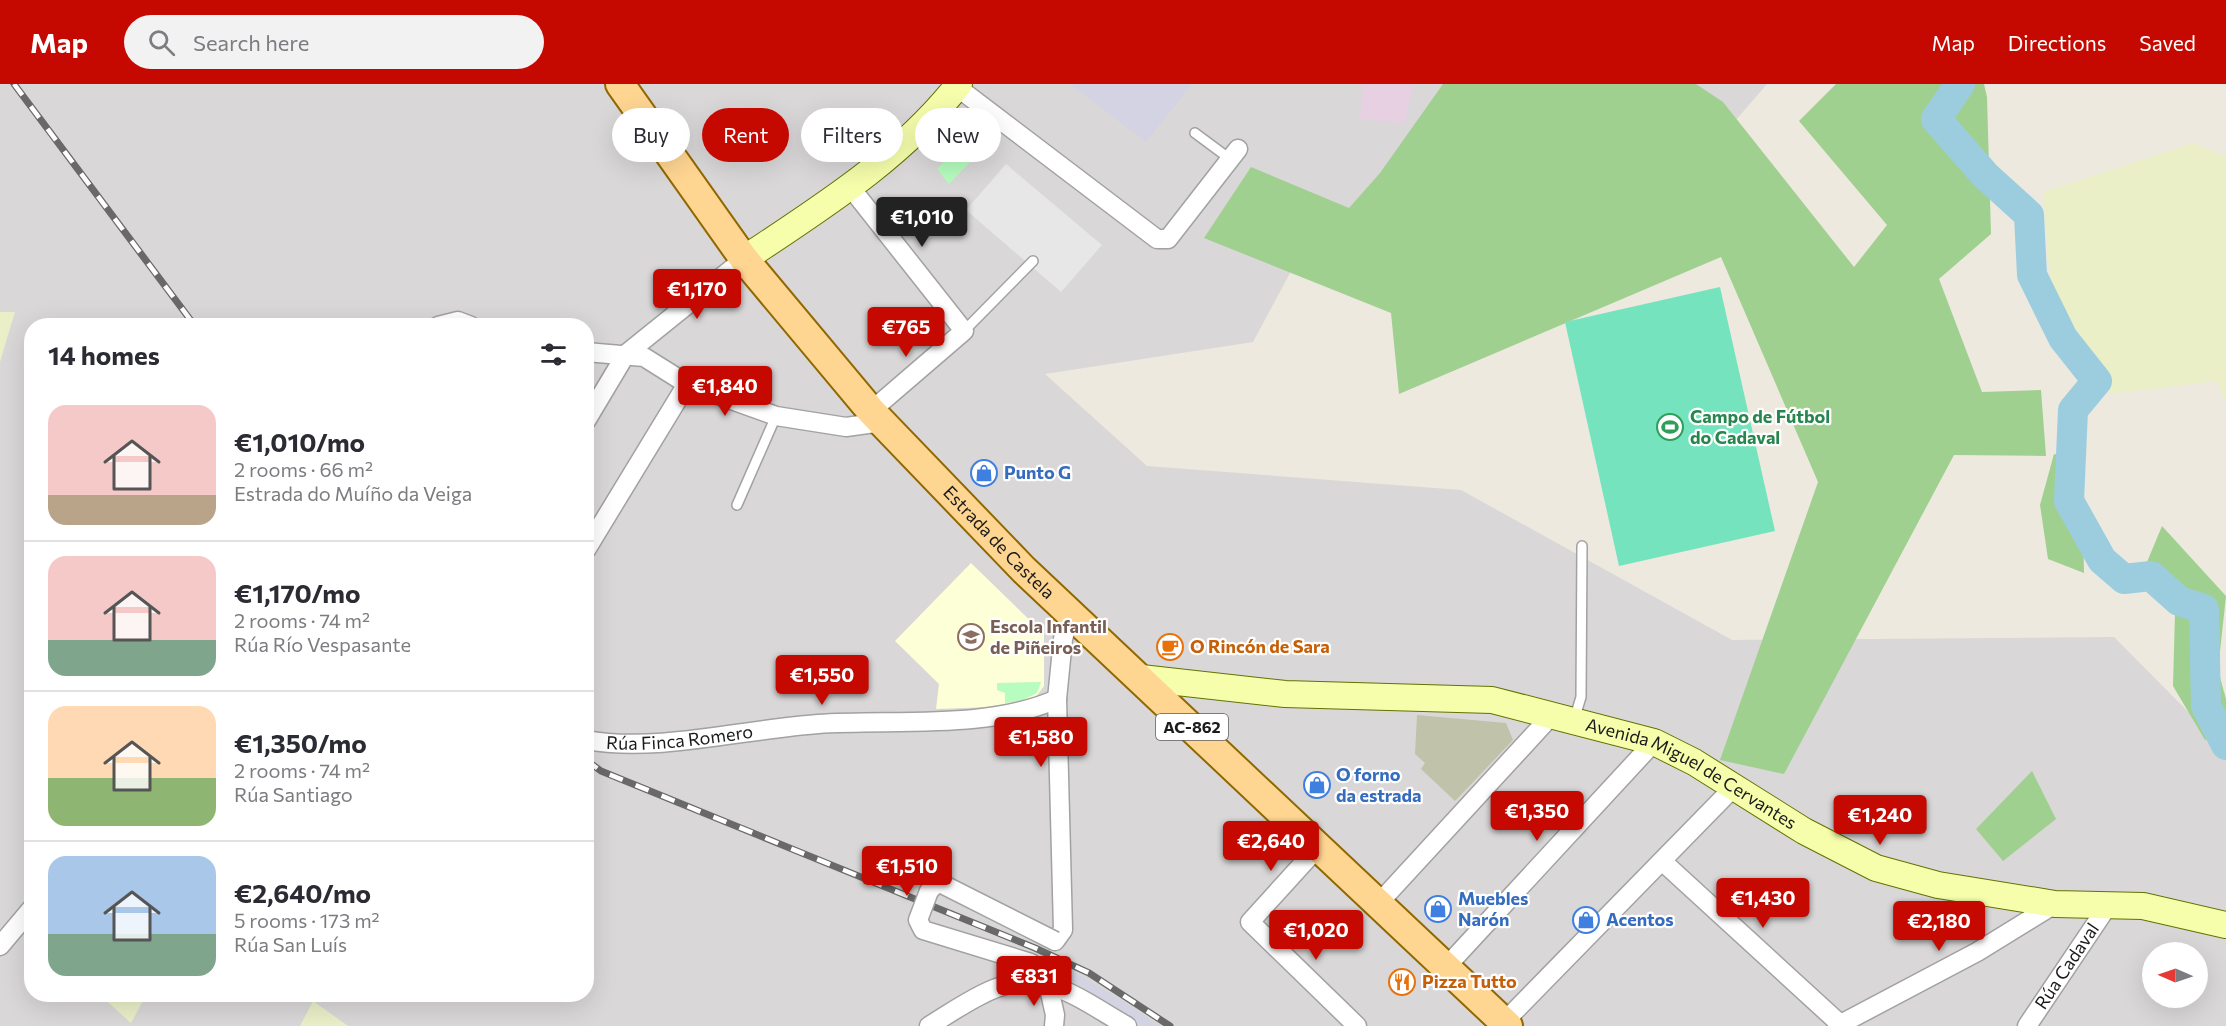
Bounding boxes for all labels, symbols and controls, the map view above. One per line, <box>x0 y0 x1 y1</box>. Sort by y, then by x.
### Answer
search box <box>124 15 544 69</box>
text: Map <box>30 25 88 59</box>
icon: search <box>145 26 178 59</box>
text: Search here <box>193 29 309 56</box>
text: Map <box>1932 30 1975 55</box>
text: Directions <box>2008 30 2106 55</box>
text: Saved <box>2139 30 2196 55</box>
chip: Buy <box>612 108 690 162</box>
chip: Rent <box>702 108 789 162</box>
chip: Filters <box>801 108 903 162</box>
chip: New <box>915 108 1001 162</box>
pin: €1,010 <box>873 197 971 248</box>
text: €1,010 <box>890 204 954 228</box>
pin: €1,170 <box>648 269 746 320</box>
text: €1,170 <box>667 276 727 300</box>
pin: €765 <box>870 307 942 358</box>
text: €765 <box>882 314 930 338</box>
icon: filters <box>537 338 570 371</box>
text: 14 homes <box>48 339 160 370</box>
pin: €1,840 <box>676 366 774 417</box>
text: €1,840 <box>692 373 758 397</box>
place label: Campo de Fútbol do Cadaval <box>1690 405 1830 448</box>
sports icon: Campo de Fútbol do Cadaval <box>1655 412 1685 442</box>
text: €1,010/mo <box>234 426 365 457</box>
icon: home <box>96 429 168 501</box>
text: 2 rooms · 66 m² <box>234 457 373 481</box>
shop icon: Punto G <box>969 458 999 488</box>
place label: Punto G <box>1004 461 1071 483</box>
text: Estrada do Muíño da Veiga <box>234 481 472 505</box>
street label: Estrada de Castela <box>939 481 1060 603</box>
text: €1,170/mo <box>234 577 360 608</box>
icon: home <box>96 580 168 652</box>
text: 2 rooms · 74 m² <box>234 608 370 632</box>
place label: Escola Infantil de Piñeiros <box>990 615 1107 658</box>
school or university icon: Escola Infantil de Piñeiros <box>956 622 986 652</box>
text: Rúa Río Vespasante <box>234 632 411 656</box>
cafe icon: O Rincón de Sara <box>1155 632 1185 662</box>
place label: O Rincón de Sara <box>1190 635 1330 657</box>
pin: €1,550 <box>773 655 871 706</box>
text: €1,550 <box>790 662 854 686</box>
street label: Avenida Miguel de Cervantes <box>1583 713 1801 834</box>
road number: AC-862 <box>1156 714 1228 740</box>
pin: €1,580 <box>992 717 1090 768</box>
street label: Rúa Finca Romero <box>606 720 754 754</box>
text: €1,580 <box>1008 724 1074 748</box>
text: €1,350/mo <box>234 727 367 758</box>
icon: home <box>96 730 168 802</box>
text: 2 rooms · 74 m² <box>234 758 370 782</box>
place label: O forno da estrada <box>1336 763 1422 806</box>
shop icon: O forno da estrada <box>1302 770 1332 800</box>
text: Rúa Santiago <box>234 782 353 806</box>
pin: €1,350 <box>1488 791 1586 842</box>
pin: €1,240 <box>1831 795 1929 846</box>
text: €1,350 <box>1505 798 1569 822</box>
text: €1,240 <box>1848 802 1912 826</box>
pin: €2,640 <box>1222 821 1320 872</box>
text: €2,640 <box>1237 828 1305 852</box>
pin: €1,510 <box>858 846 956 897</box>
text: €1,510 <box>876 853 938 877</box>
text: €2,640/mo <box>234 877 371 908</box>
pin: €1,430 <box>1714 878 1812 929</box>
icon: home <box>96 880 168 952</box>
text: €1,430 <box>1730 885 1796 909</box>
place label: Muebles Narón <box>1458 887 1528 930</box>
shop icon: Muebles Narón <box>1423 894 1453 924</box>
pin: €2,180 <box>1890 901 1988 952</box>
shop icon: Acentos <box>1571 905 1601 935</box>
text: 5 rooms · 173 m² <box>234 908 380 932</box>
place label: Acentos <box>1606 908 1674 930</box>
text: €2,180 <box>1907 908 1971 932</box>
pin: €1,020 <box>1267 910 1365 961</box>
text: €1,020 <box>1283 917 1349 941</box>
street label: Rúa Cadaval <box>2029 918 2103 1013</box>
text: Rúa San Luís <box>234 932 347 956</box>
north arrow <box>2142 942 2208 1008</box>
map controls <box>2142 942 2208 1008</box>
pin: €831 <box>998 956 1070 1007</box>
text: €831 <box>1010 963 1058 987</box>
restaurant icon: Pizza Tutto <box>1387 967 1417 997</box>
place label: Pizza Tutto <box>1422 970 1517 992</box>

